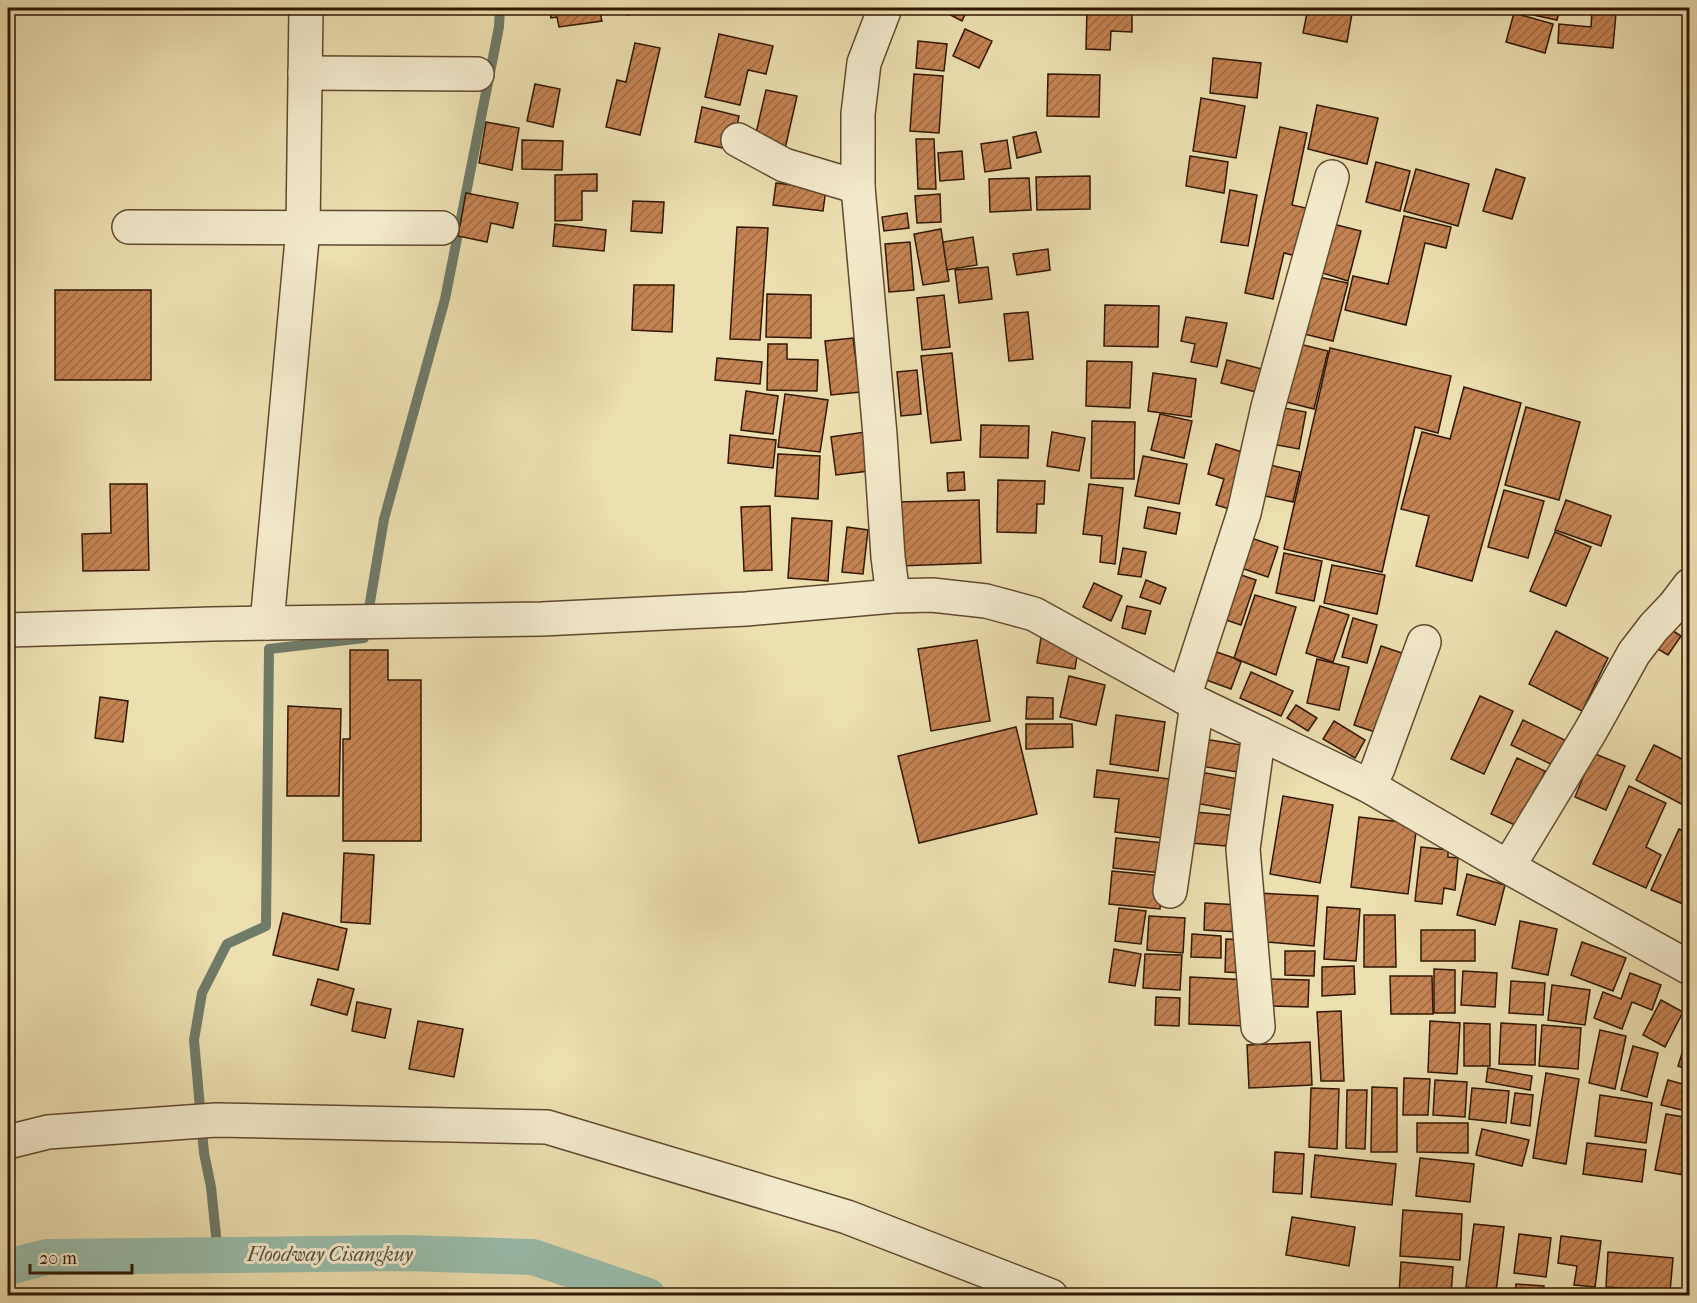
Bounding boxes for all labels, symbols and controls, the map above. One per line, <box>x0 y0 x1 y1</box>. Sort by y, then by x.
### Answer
scale bar <box>30 1237 132 1275</box>
water label: Floodway Cisangkuy <box>246 1243 413 1266</box>
text: 20 m <box>39 1248 77 1269</box>

